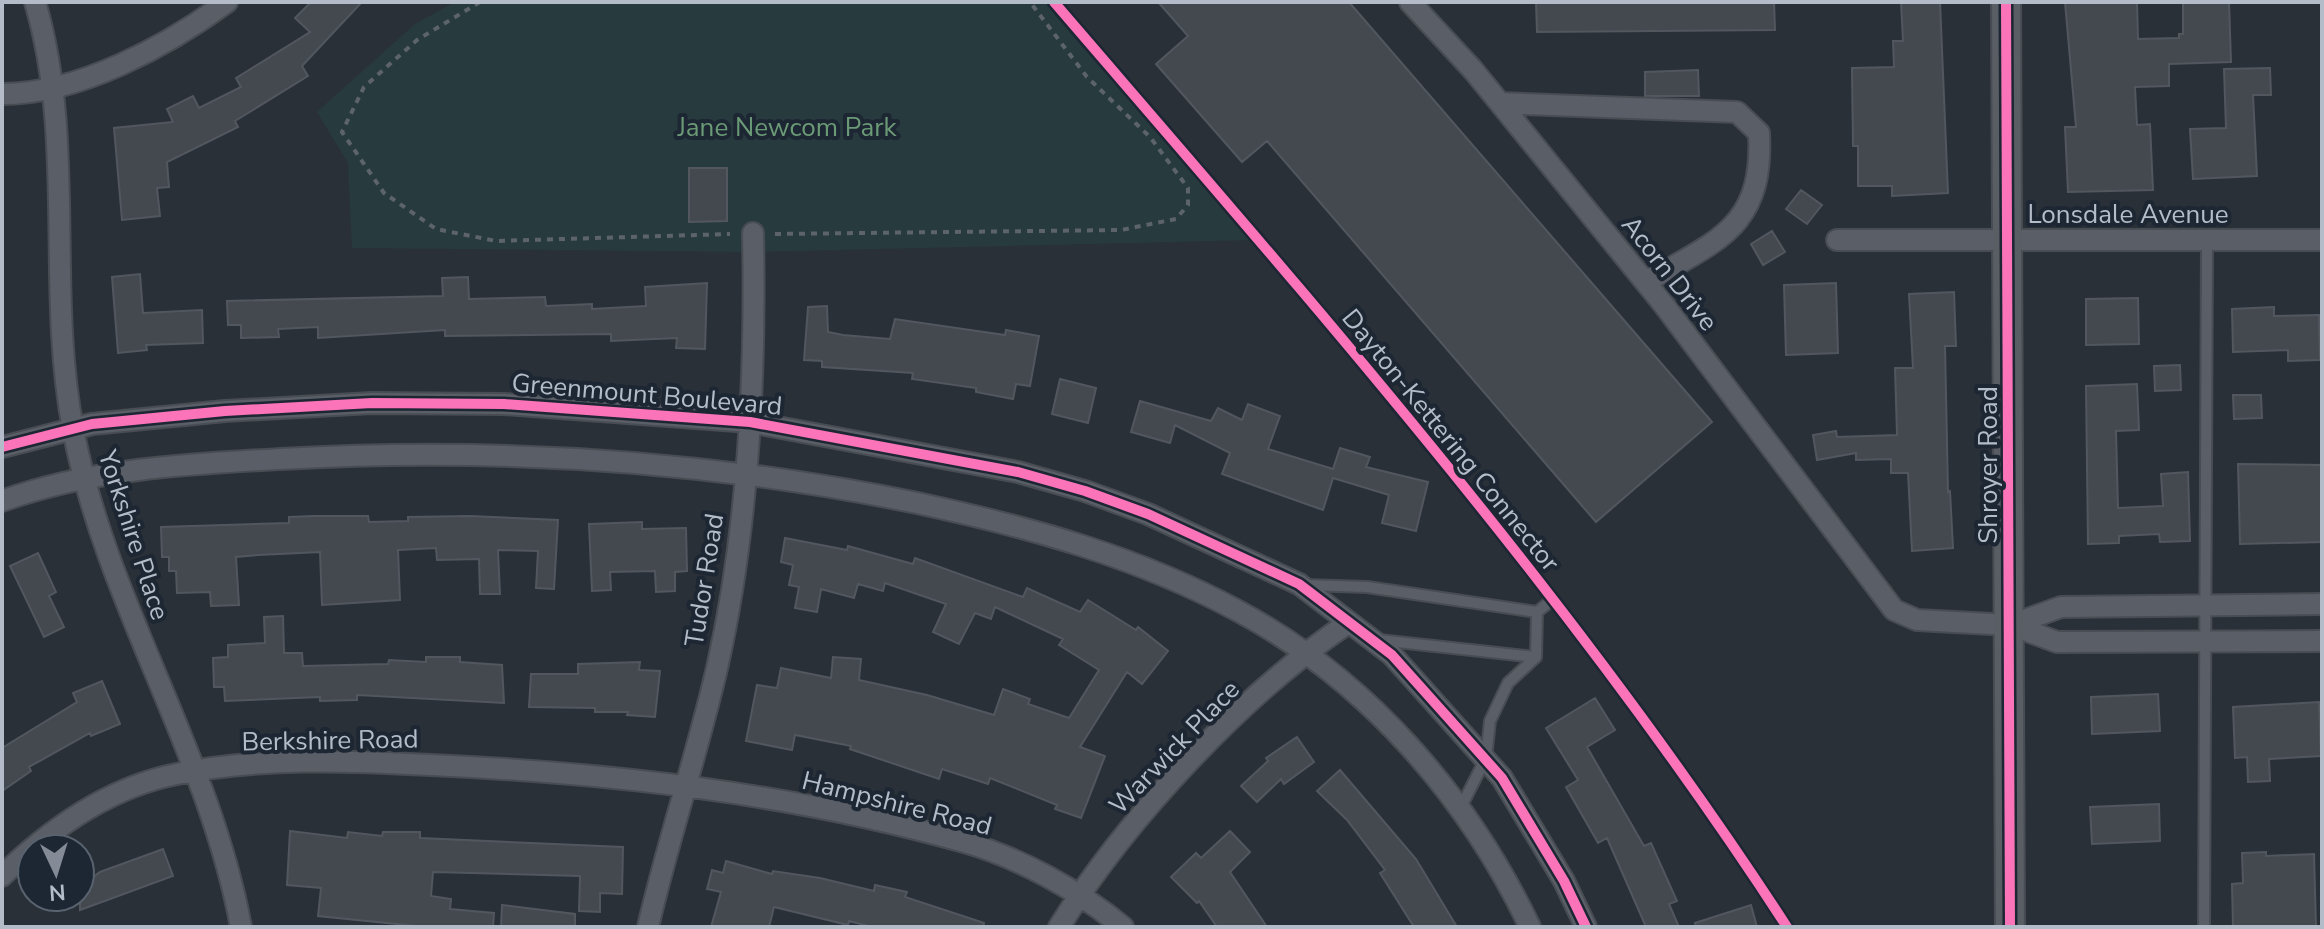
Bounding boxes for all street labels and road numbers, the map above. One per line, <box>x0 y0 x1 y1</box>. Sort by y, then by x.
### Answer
street label: Lonsdale Avenue <box>2027 197 2229 232</box>
street label: Acorn Drive <box>1613 208 1726 338</box>
street label: Dayton-Kettering Connector <box>1334 302 1568 579</box>
street label: Greenmount Boulevard <box>510 365 784 424</box>
street label: Shroyer Road <box>1971 386 2006 544</box>
street label: Yorkshire Place <box>89 445 177 624</box>
street label: Tudor Road <box>677 511 732 649</box>
street label: Warwick Place <box>1101 673 1247 822</box>
street label: Berkshire Road <box>241 721 419 760</box>
street label: Hampshire Road <box>798 763 995 844</box>

